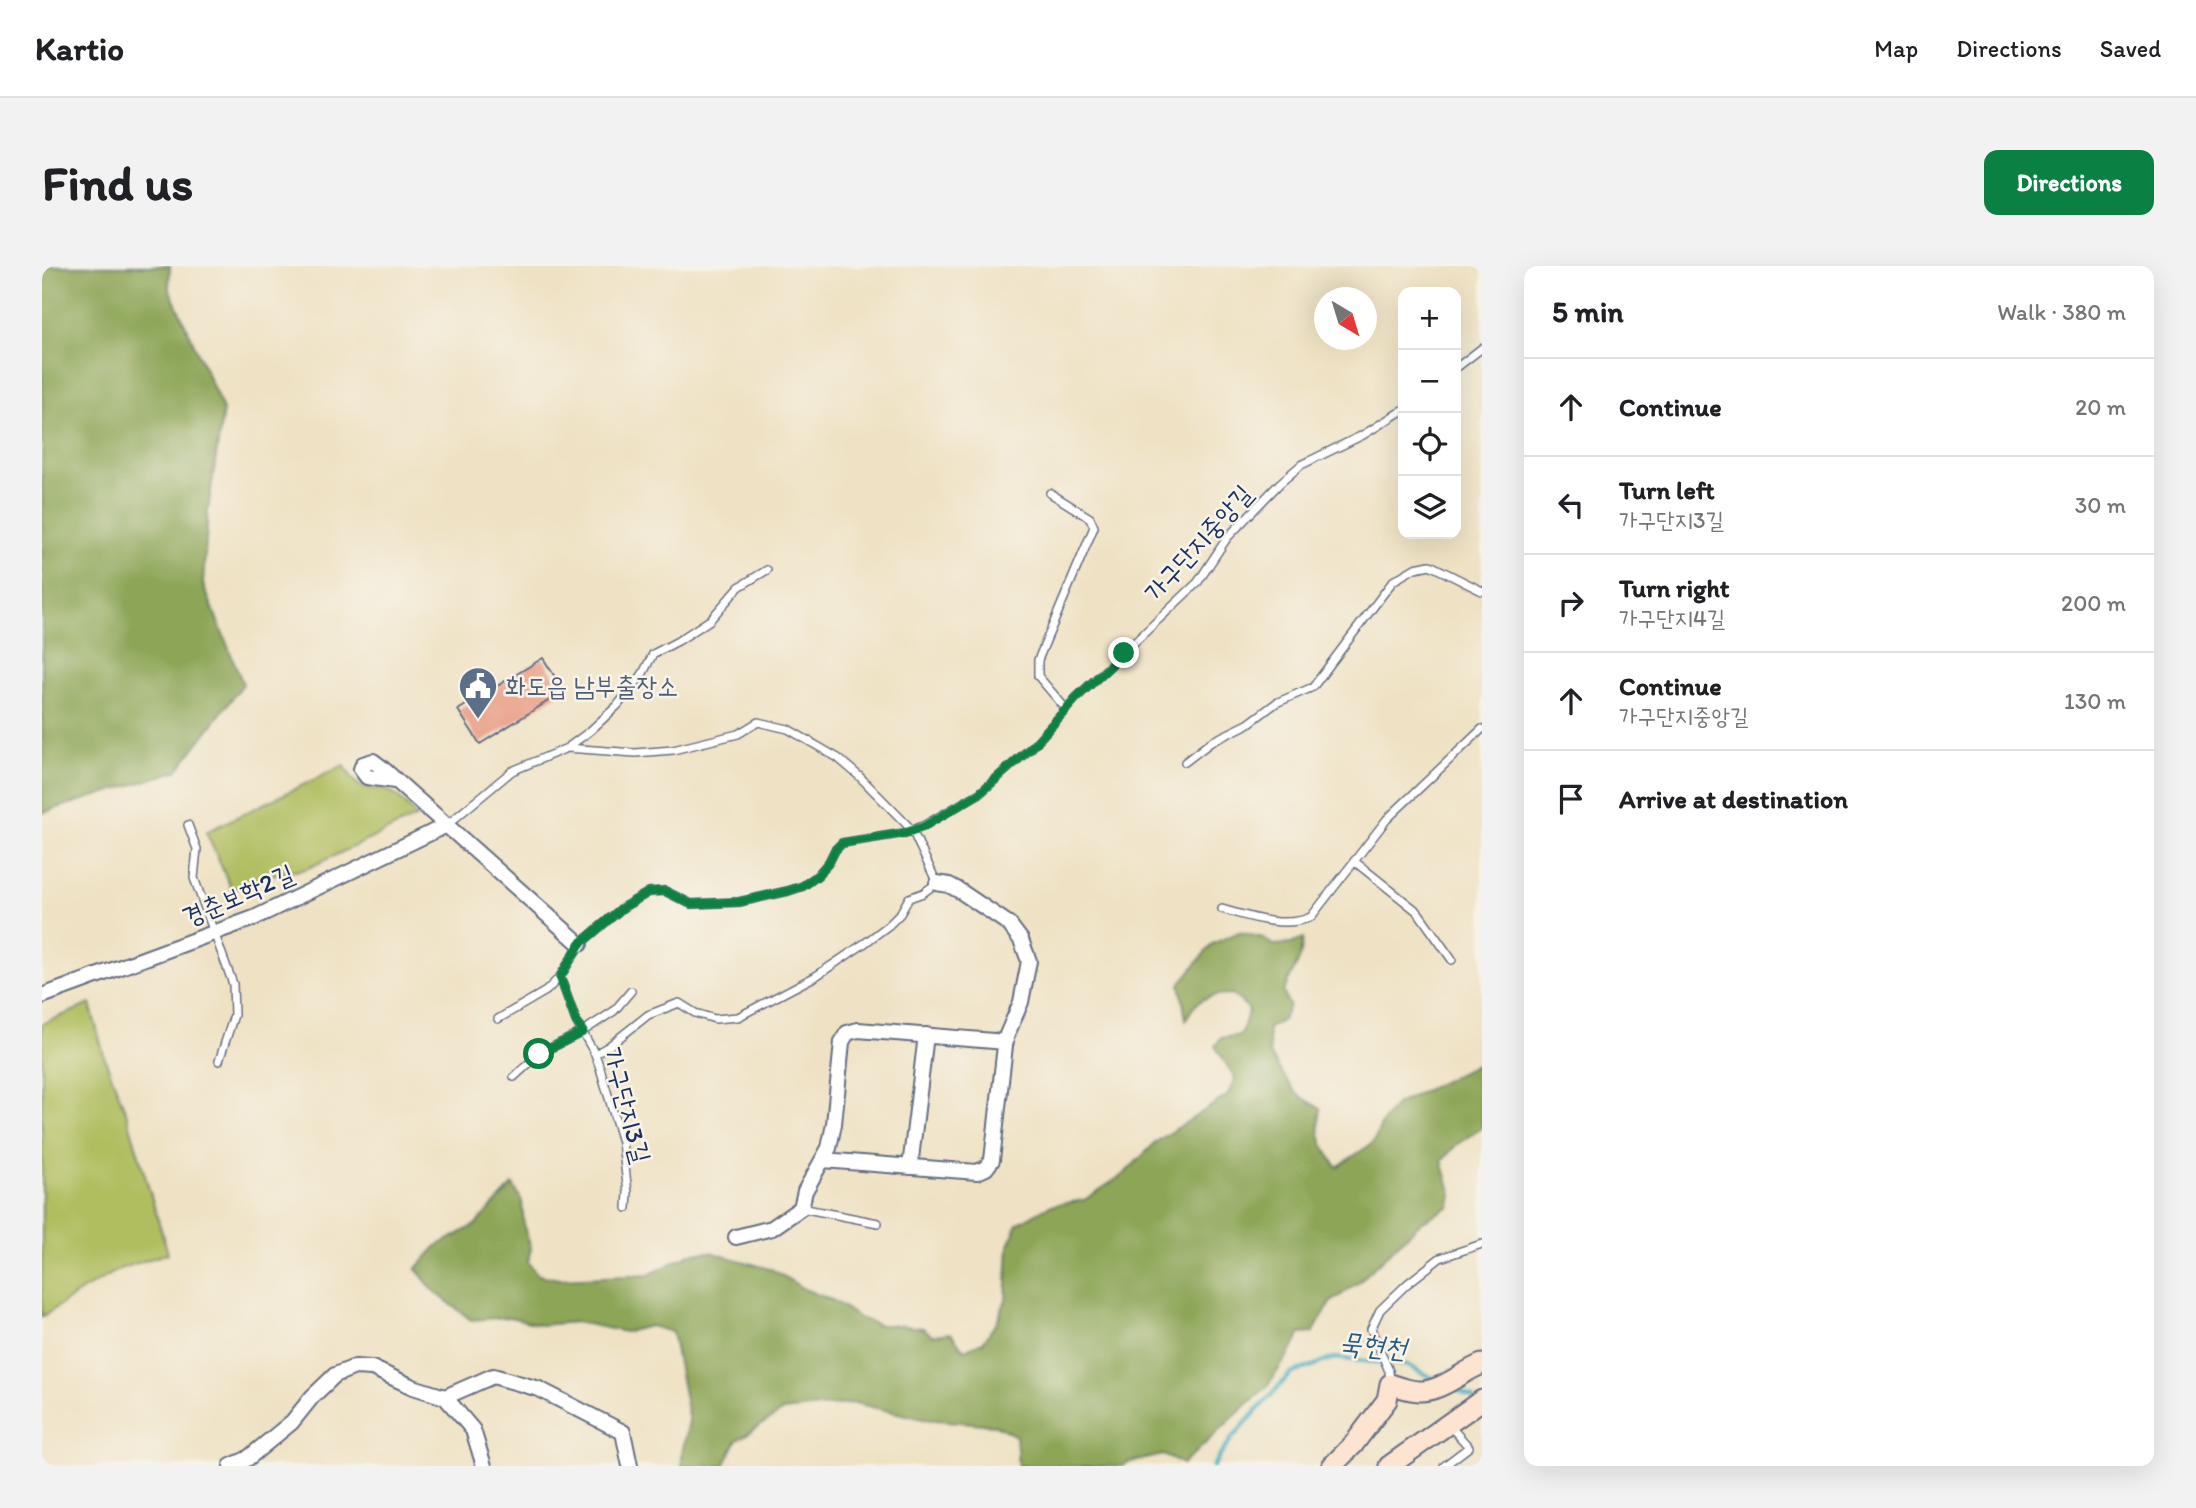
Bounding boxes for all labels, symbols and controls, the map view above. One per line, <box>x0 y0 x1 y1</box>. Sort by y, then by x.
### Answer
text: Kartio <box>35 29 124 68</box>
text: Map <box>1874 34 1918 63</box>
text: Directions <box>1956 34 2062 63</box>
text: Saved <box>2100 34 2161 63</box>
button: Directions <box>1984 150 2154 215</box>
text: Find us <box>42 153 193 212</box>
north arrow <box>1314 287 1377 350</box>
map controls <box>1398 287 1461 539</box>
button: + <box>1398 287 1461 350</box>
text: 5 min <box>1552 293 1623 330</box>
text: Walk · 380 m <box>1997 298 2126 326</box>
button: − <box>1398 350 1461 413</box>
icon: ahead <box>1552 388 1590 426</box>
text: Continue <box>1619 391 1722 423</box>
text: 20 m <box>2075 393 2126 421</box>
button: locate <box>1398 413 1461 476</box>
text: Turn left <box>1619 474 1715 506</box>
button: layers <box>1398 476 1461 539</box>
street label: 가구단지중앙길 <box>1137 478 1259 608</box>
icon: left <box>1552 486 1590 524</box>
text: 30 m <box>2075 491 2126 519</box>
text: 가구단지3길 <box>1619 506 1724 534</box>
text: Turn right <box>1619 572 1730 604</box>
icon: right <box>1552 584 1590 622</box>
text: 200 m <box>2061 589 2126 617</box>
text: 가구단지4길 <box>1619 604 1725 632</box>
route end <box>1108 637 1139 668</box>
public building icon: 화도읍 남부출장소 <box>457 665 499 720</box>
place label: 화도읍 남부출장소 <box>505 670 678 702</box>
text: Continue <box>1619 670 1722 702</box>
icon: ahead <box>1552 682 1590 720</box>
text: 130 m <box>2064 687 2126 715</box>
text: 가구단지중앙길 <box>1619 702 1749 730</box>
icon: arrive <box>1552 780 1590 818</box>
text: Arrive at destination <box>1619 783 1848 815</box>
street label: 경춘보학2길 <box>177 857 299 933</box>
route start <box>523 1038 554 1069</box>
street label: 가구단지3길 <box>596 1043 658 1167</box>
water label: 묵현천 <box>1338 1325 1411 1365</box>

